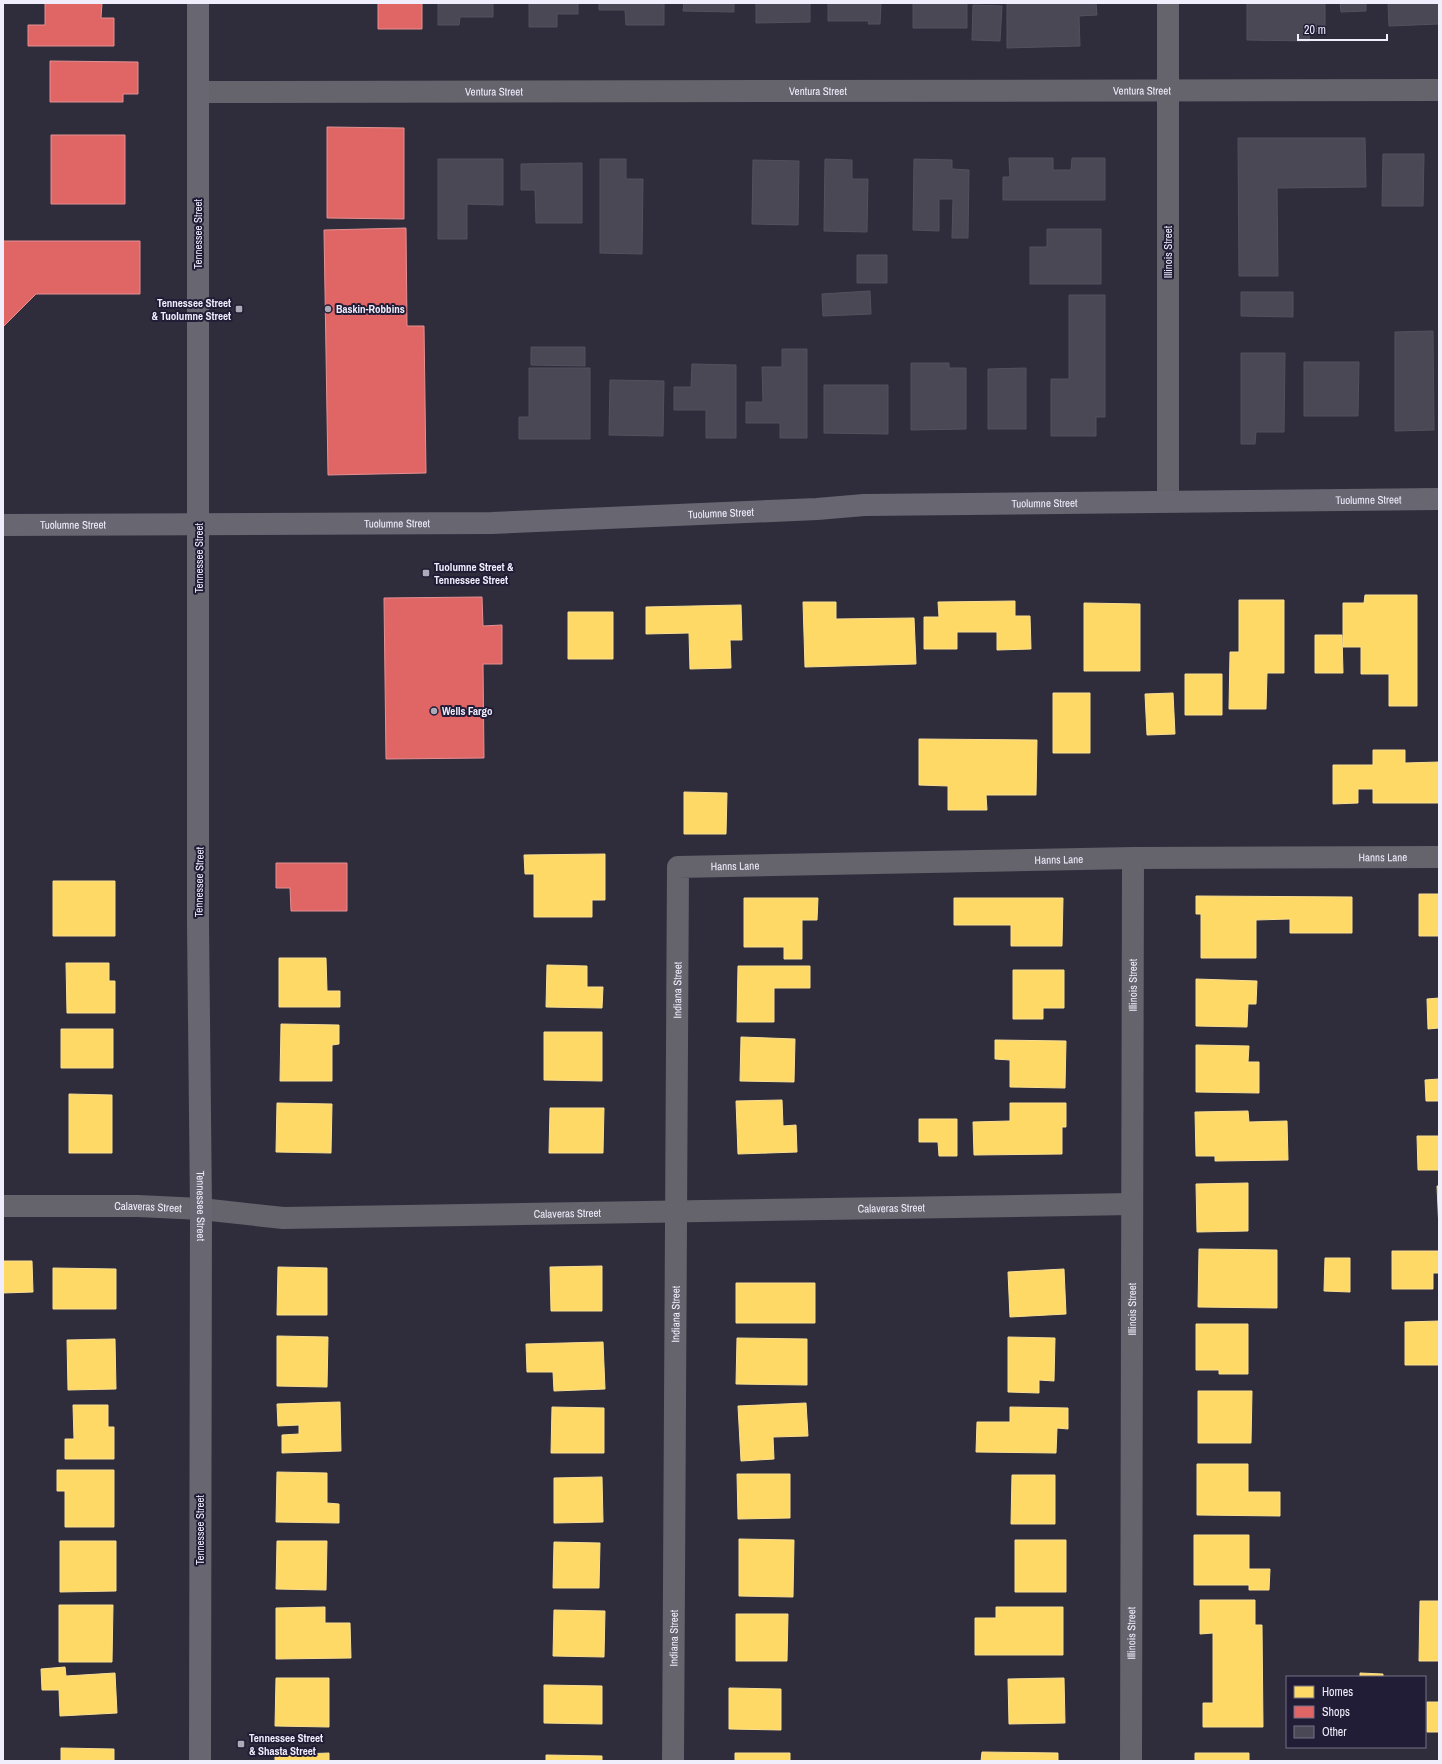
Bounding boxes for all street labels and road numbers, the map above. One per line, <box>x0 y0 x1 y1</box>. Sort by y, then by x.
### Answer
street label: Ventura Street <box>1113 83 1171 98</box>
street label: Ventura Street <box>465 84 523 99</box>
street label: Ventura Street <box>789 84 847 98</box>
street label: Tennessee Street <box>191 198 205 269</box>
street label: Illinois Street <box>1161 225 1175 278</box>
street label: Tuolumne Street <box>1335 492 1402 507</box>
street label: Tuolumne Street <box>1011 496 1078 510</box>
street label: Tuolumne Street <box>687 505 755 522</box>
street label: Tuolumne Street <box>364 516 431 531</box>
street label: Tuolumne Street <box>40 518 107 532</box>
street label: Tennessee Street <box>192 522 206 593</box>
street label: Tennessee Street <box>191 846 207 917</box>
street label: Hanns Lane <box>1358 850 1407 864</box>
street label: Hanns Lane <box>1034 852 1083 867</box>
street label: Hanns Lane <box>710 858 759 873</box>
street label: Illinois Street <box>1126 958 1140 1011</box>
street label: Indiana Street <box>670 961 684 1018</box>
street label: Tennessee Street <box>194 1171 208 1242</box>
street label: Calaveras Street <box>114 1199 182 1215</box>
street label: Calaveras Street <box>858 1200 926 1216</box>
street label: Calaveras Street <box>534 1206 602 1221</box>
street label: Illinois Street <box>1125 1282 1139 1335</box>
street label: Indiana Street <box>668 1285 683 1342</box>
street label: Tennessee Street <box>193 1494 207 1565</box>
street label: Illinois Street <box>1124 1606 1138 1659</box>
street label: Indiana Street <box>667 1609 681 1666</box>

